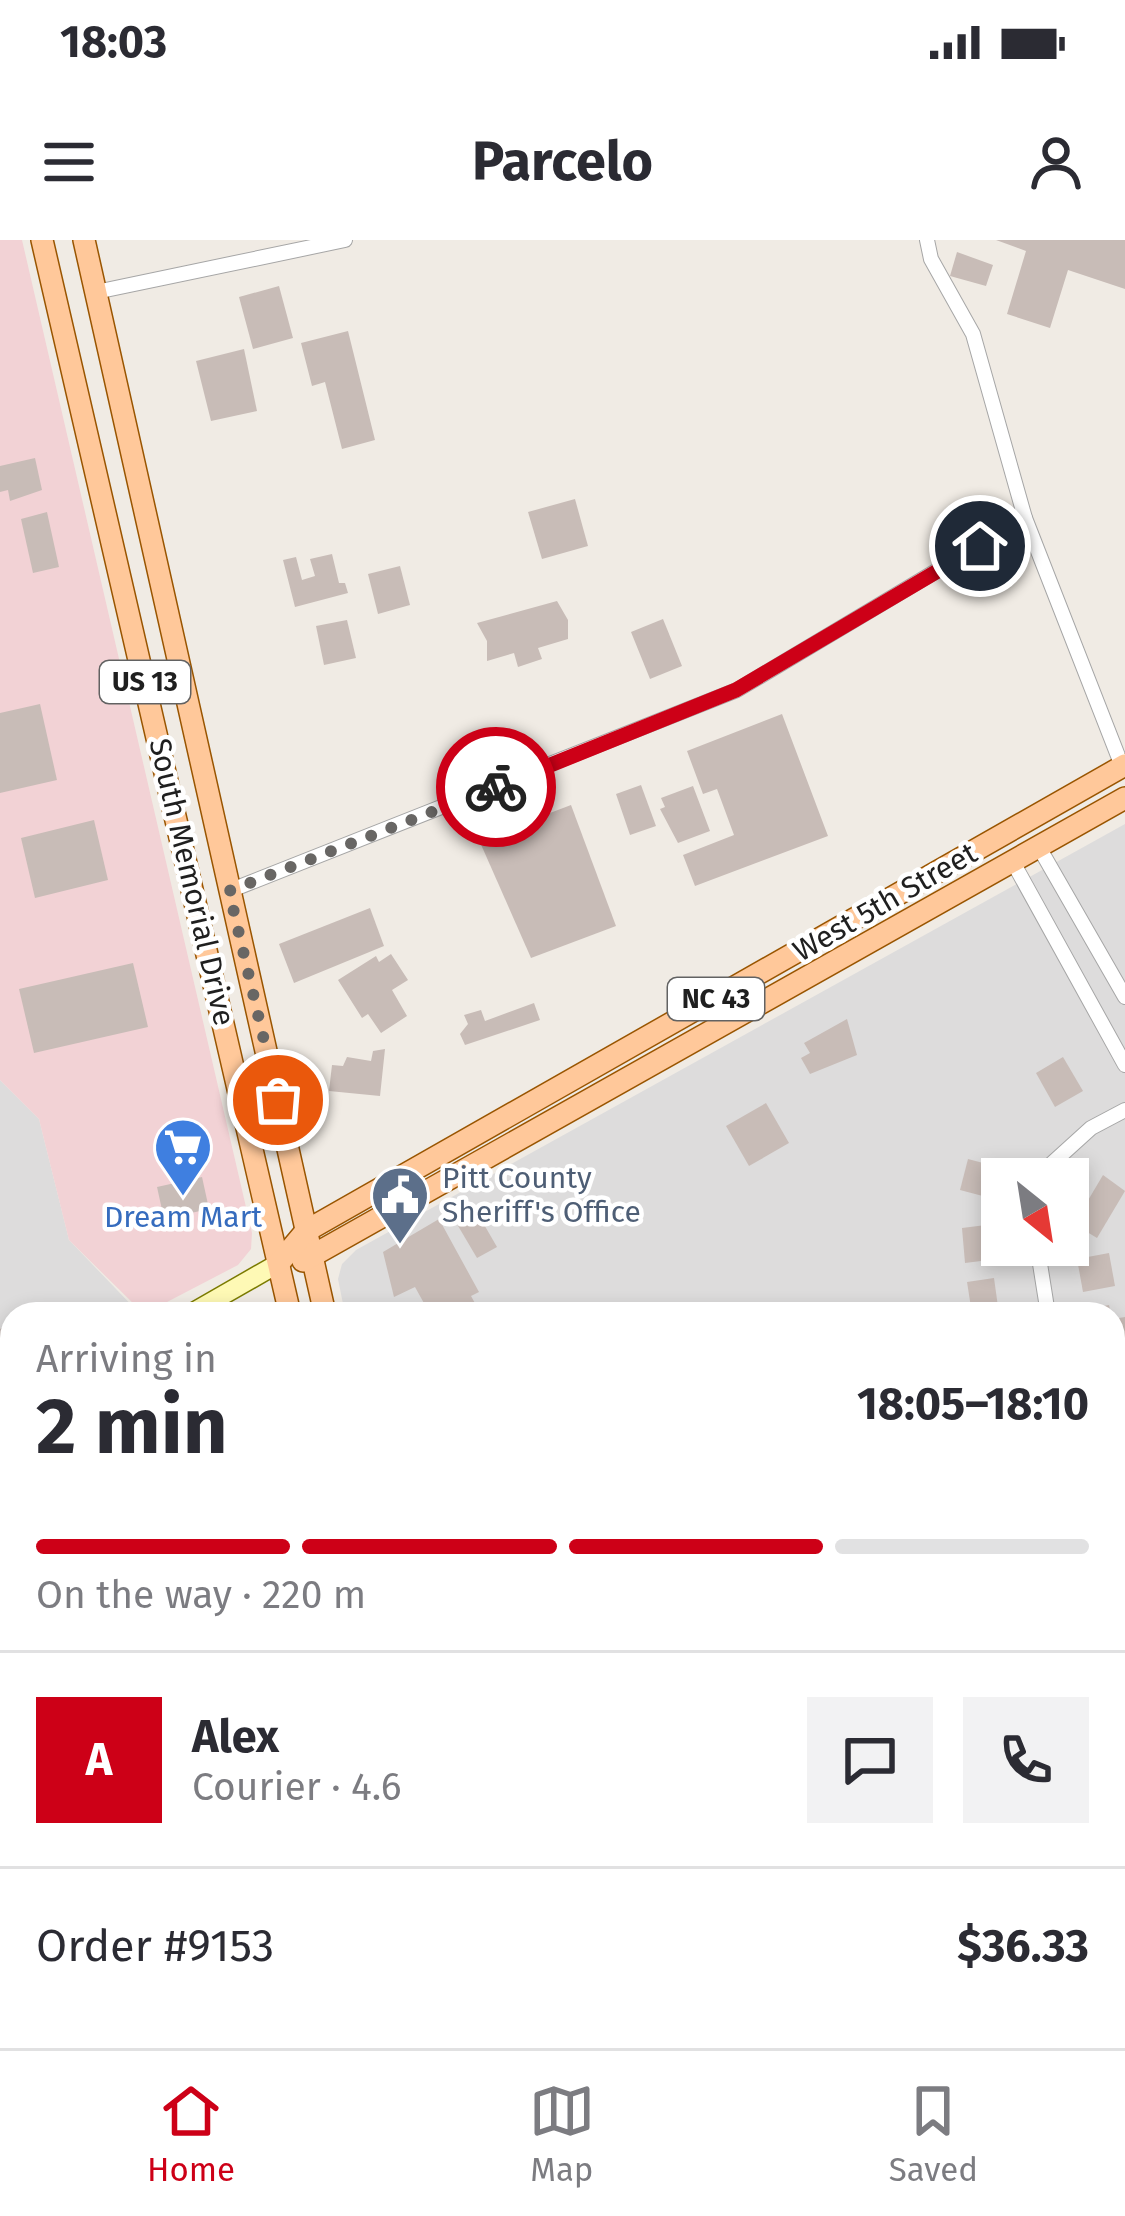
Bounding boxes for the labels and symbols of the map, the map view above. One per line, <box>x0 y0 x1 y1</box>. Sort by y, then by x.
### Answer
pin <box>929 495 1031 597</box>
road number: US 13 <box>100 661 190 703</box>
courier <box>436 727 556 847</box>
street label: South Memorial Drive <box>141 735 243 1029</box>
street label: West 5th Street <box>787 835 983 969</box>
road number: NC 43 <box>668 978 764 1020</box>
pin <box>227 1049 329 1151</box>
supermarket icon: Dream Mart <box>152 1116 214 1198</box>
north arrow <box>981 1158 1089 1266</box>
place label: Pitt County Sheriff's Office <box>442 1160 641 1230</box>
public building icon: Pitt County Sheriff's Office <box>369 1164 431 1246</box>
place label: Dream Mart <box>104 1199 262 1235</box>

